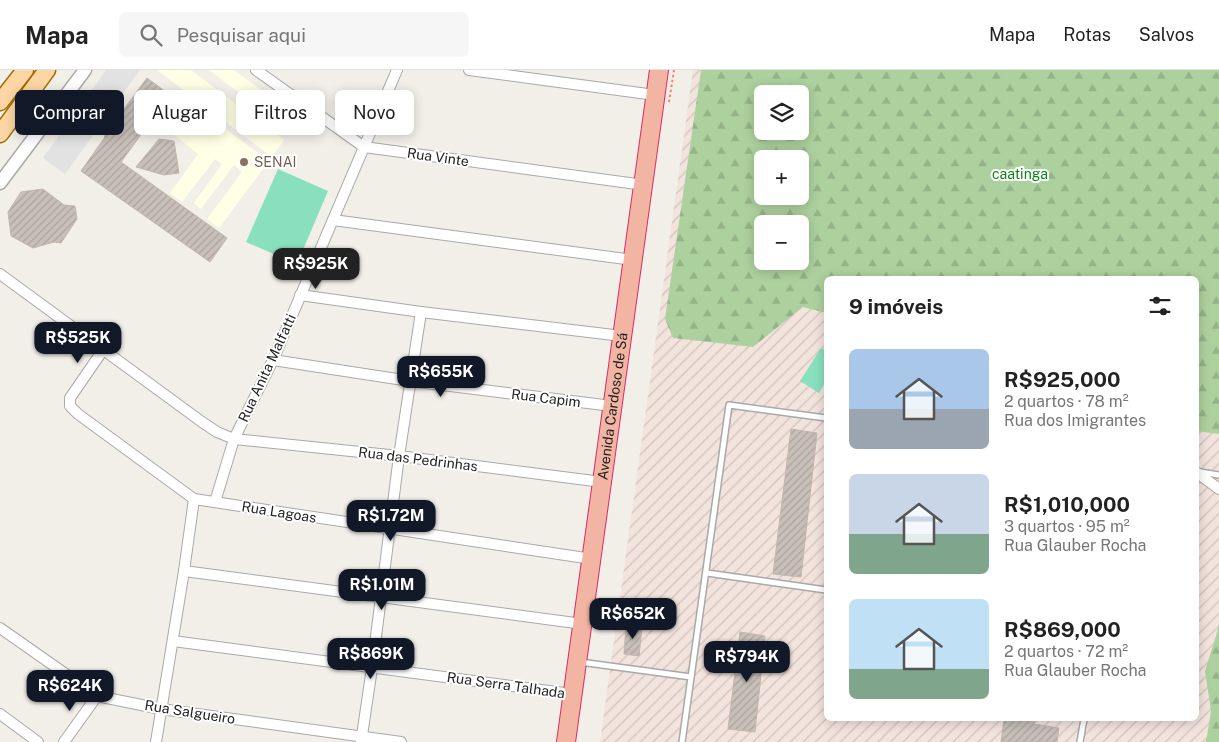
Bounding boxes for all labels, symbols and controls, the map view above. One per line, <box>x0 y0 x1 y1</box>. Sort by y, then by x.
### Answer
search box <box>119 12 469 57</box>
text: Mapa <box>25 21 89 49</box>
icon: search <box>137 21 165 49</box>
text: Pesquisar aqui <box>177 24 306 46</box>
text: Mapa <box>989 24 1035 45</box>
text: Rotas <box>1063 24 1111 45</box>
text: Salvos <box>1139 24 1194 45</box>
map controls <box>754 85 809 270</box>
button: layers <box>754 85 809 140</box>
chip: Comprar <box>15 90 124 135</box>
chip: Alugar <box>134 90 226 135</box>
chip: Filtros <box>236 90 325 135</box>
chip: Novo <box>335 90 414 135</box>
street label: Rua Vinte <box>406 145 470 169</box>
button: + <box>754 150 809 205</box>
place label: SENAI <box>254 154 297 170</box>
marker: SENAI <box>238 156 250 168</box>
park label: caatinga <box>992 166 1048 182</box>
button: − <box>754 215 809 270</box>
pin: R$925K <box>275 248 357 290</box>
text: R$925K <box>284 254 349 273</box>
icon: filters <box>1146 292 1174 320</box>
text: 9 imóveis <box>849 294 943 319</box>
street label: Rua Anita Malfatti <box>235 311 299 425</box>
pin: R$525K <box>37 322 119 364</box>
text: R$525K <box>45 328 111 347</box>
street label: Avenida Cardoso de Sá <box>594 331 631 481</box>
pin: R$655K <box>400 356 482 398</box>
text: R$655K <box>408 362 474 381</box>
text: R$925,000 <box>1004 367 1121 392</box>
icon: home <box>889 369 949 429</box>
street label: Rua Capim <box>510 386 582 410</box>
text: 2 quartos · 78 m² <box>1004 392 1129 411</box>
text: Rua dos Imigrantes <box>1004 411 1146 430</box>
street label: Rua das Pedrinhas <box>357 444 479 474</box>
text: R$1,010,000 <box>1004 492 1130 517</box>
icon: home <box>889 494 949 554</box>
street label: Rua Lagoas <box>241 498 317 526</box>
pin: R$1.72M <box>345 500 437 542</box>
text: R$1.72M <box>358 506 424 525</box>
text: 3 quartos · 95 m² <box>1004 517 1130 536</box>
text: Rua Glauber Rocha <box>1004 536 1146 555</box>
pin: R$1.01M <box>336 568 428 611</box>
text: R$1.01M <box>349 575 415 594</box>
pin: R$652K <box>592 598 674 640</box>
text: R$652K <box>600 604 666 623</box>
text: R$869,000 <box>1004 617 1121 642</box>
icon: home <box>889 619 949 679</box>
pin: R$869K <box>330 638 412 680</box>
pin: R$794K <box>706 640 788 683</box>
text: 2 quartos · 72 m² <box>1004 642 1128 661</box>
text: R$869K <box>338 644 404 663</box>
text: R$794K <box>715 647 779 666</box>
text: Rua Glauber Rocha <box>1004 661 1146 680</box>
street label: Rua Serra Talhada <box>446 669 566 701</box>
pin: R$624K <box>29 670 111 712</box>
text: R$624K <box>38 676 102 695</box>
street label: Rua Salgueiro <box>144 697 237 727</box>

